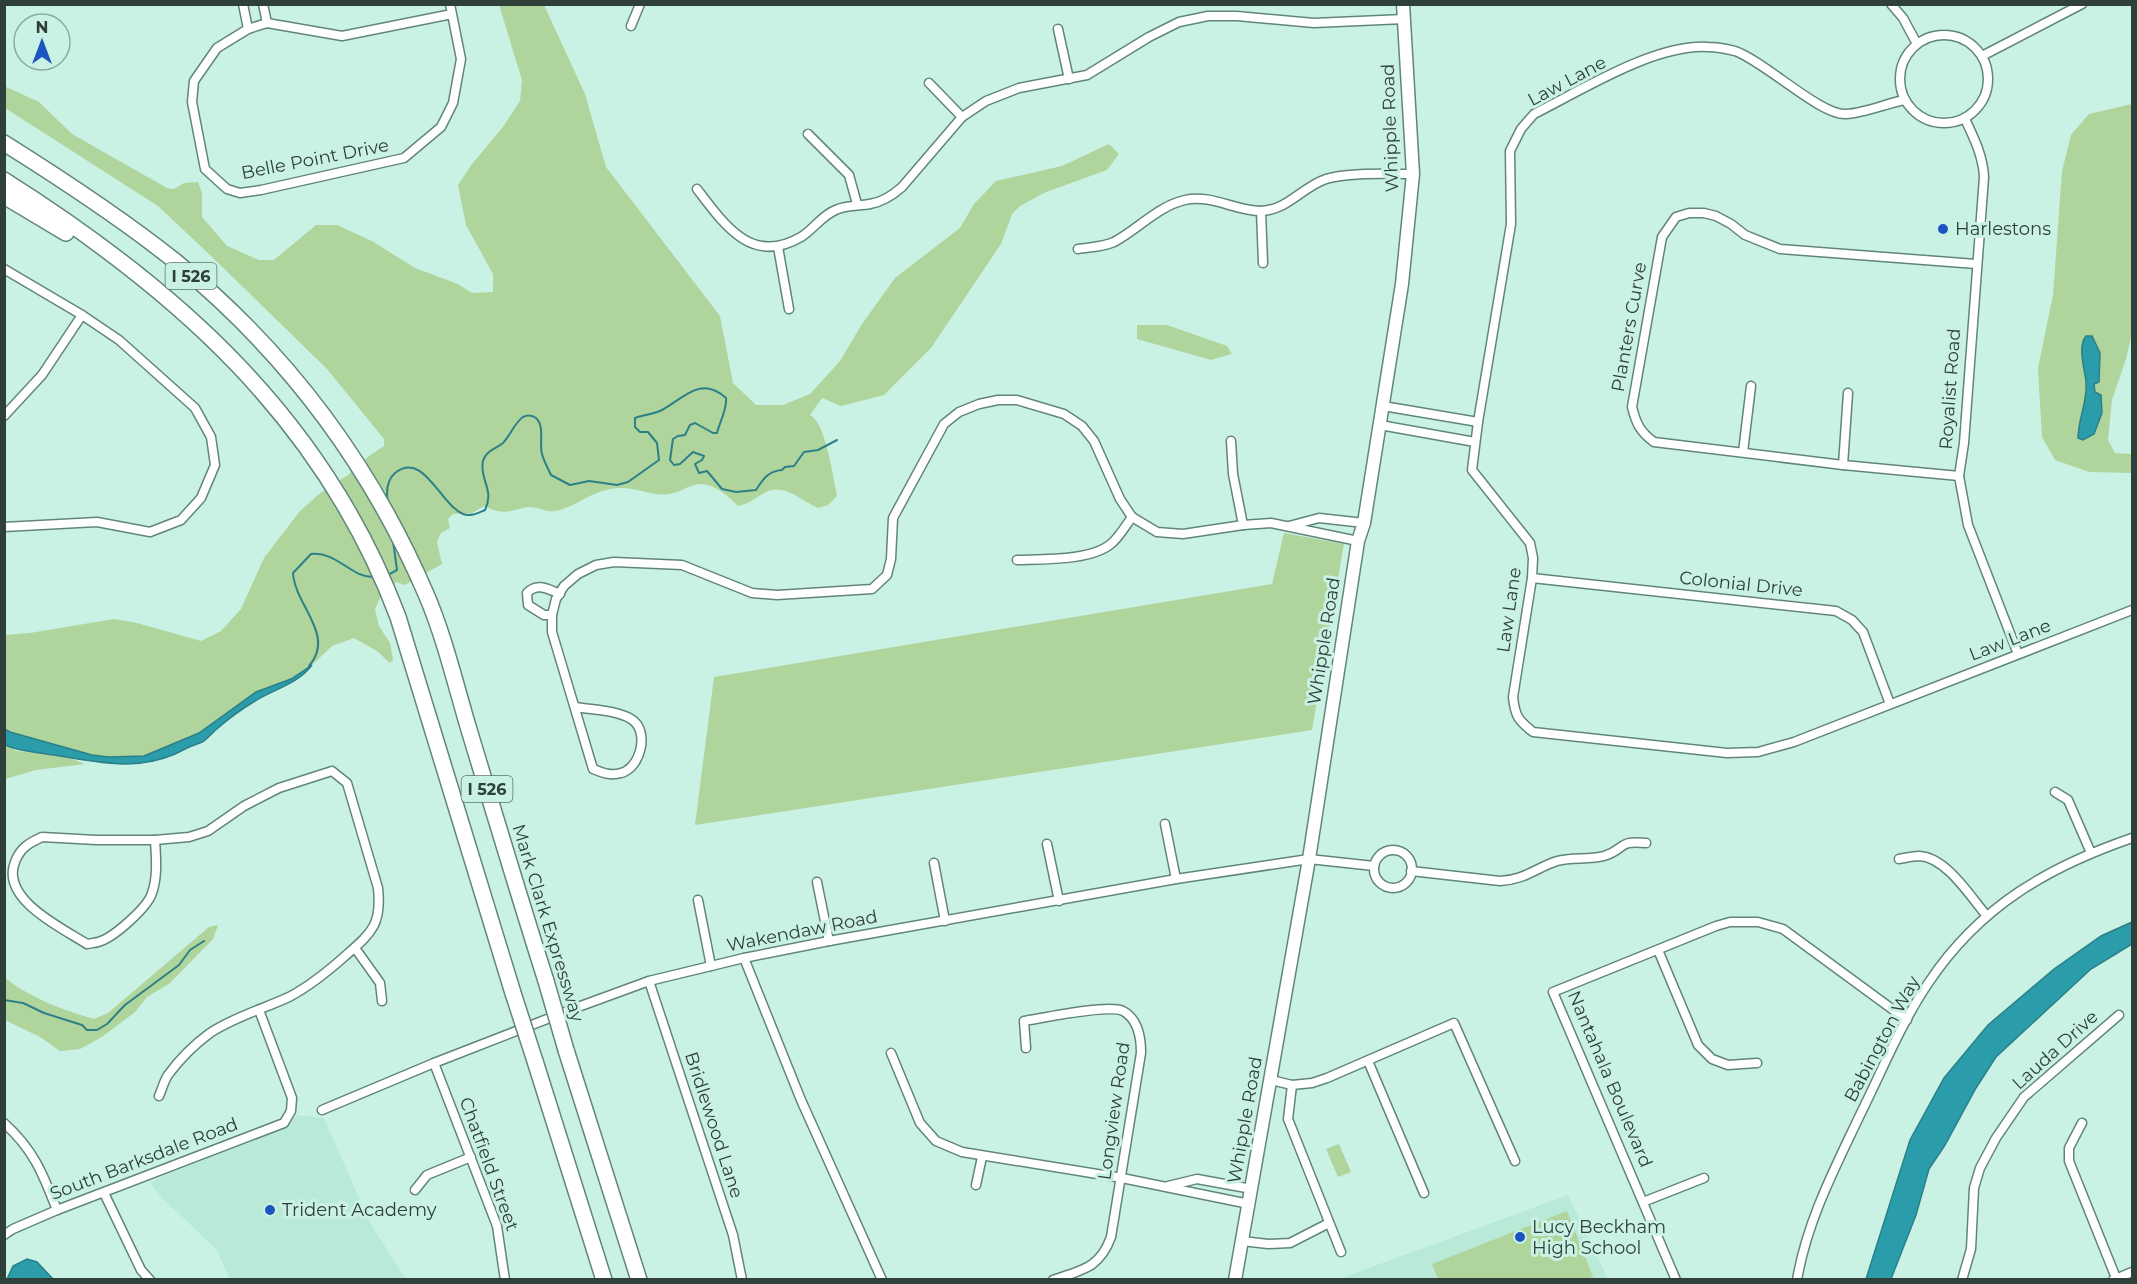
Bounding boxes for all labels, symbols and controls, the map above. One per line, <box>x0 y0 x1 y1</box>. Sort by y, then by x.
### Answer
north arrow <box>12 12 72 72</box>
text: N <box>36 18 48 37</box>
street label: Law Lane <box>1524 51 1610 111</box>
street label: Whipple Road <box>1377 63 1403 193</box>
street label: Belle Point Drive <box>239 134 391 184</box>
place label: Harlestons <box>1955 218 2051 240</box>
marker: Harlestons <box>1936 222 1950 236</box>
street label: Planters Curve <box>1607 260 1651 394</box>
road number: I 526 <box>166 263 216 289</box>
street label: Royalist Road <box>1935 328 1965 450</box>
street label: Law Lane <box>1492 566 1526 654</box>
street label: Colonial Drive <box>1678 567 1804 601</box>
street label: Whipple Road <box>1303 576 1345 706</box>
street label: Law Lane <box>1966 614 2054 666</box>
road number: I 526 <box>462 776 512 802</box>
street label: Mark Clark Expressway <box>507 822 589 1025</box>
street label: Wakendaw Road <box>725 906 879 956</box>
street label: Babington Way <box>1839 972 1925 1106</box>
street label: Nantahala Boulevard <box>1563 987 1657 1171</box>
street label: Lauda Drive <box>2008 1006 2103 1094</box>
street label: Longview Road <box>1093 1041 1135 1181</box>
street label: Bridlewood Lane <box>680 1049 748 1201</box>
street label: Whipple Road <box>1223 1055 1267 1185</box>
street label: Chatfield Street <box>455 1094 523 1234</box>
street label: South Barksdale Road <box>47 1113 241 1205</box>
place label: Trident Academy <box>282 1199 437 1221</box>
marker: Trident Academy <box>263 1203 277 1217</box>
place label: Lucy Beckham High School <box>1532 1216 1666 1259</box>
marker: Lucy Beckham High School <box>1513 1230 1527 1244</box>

